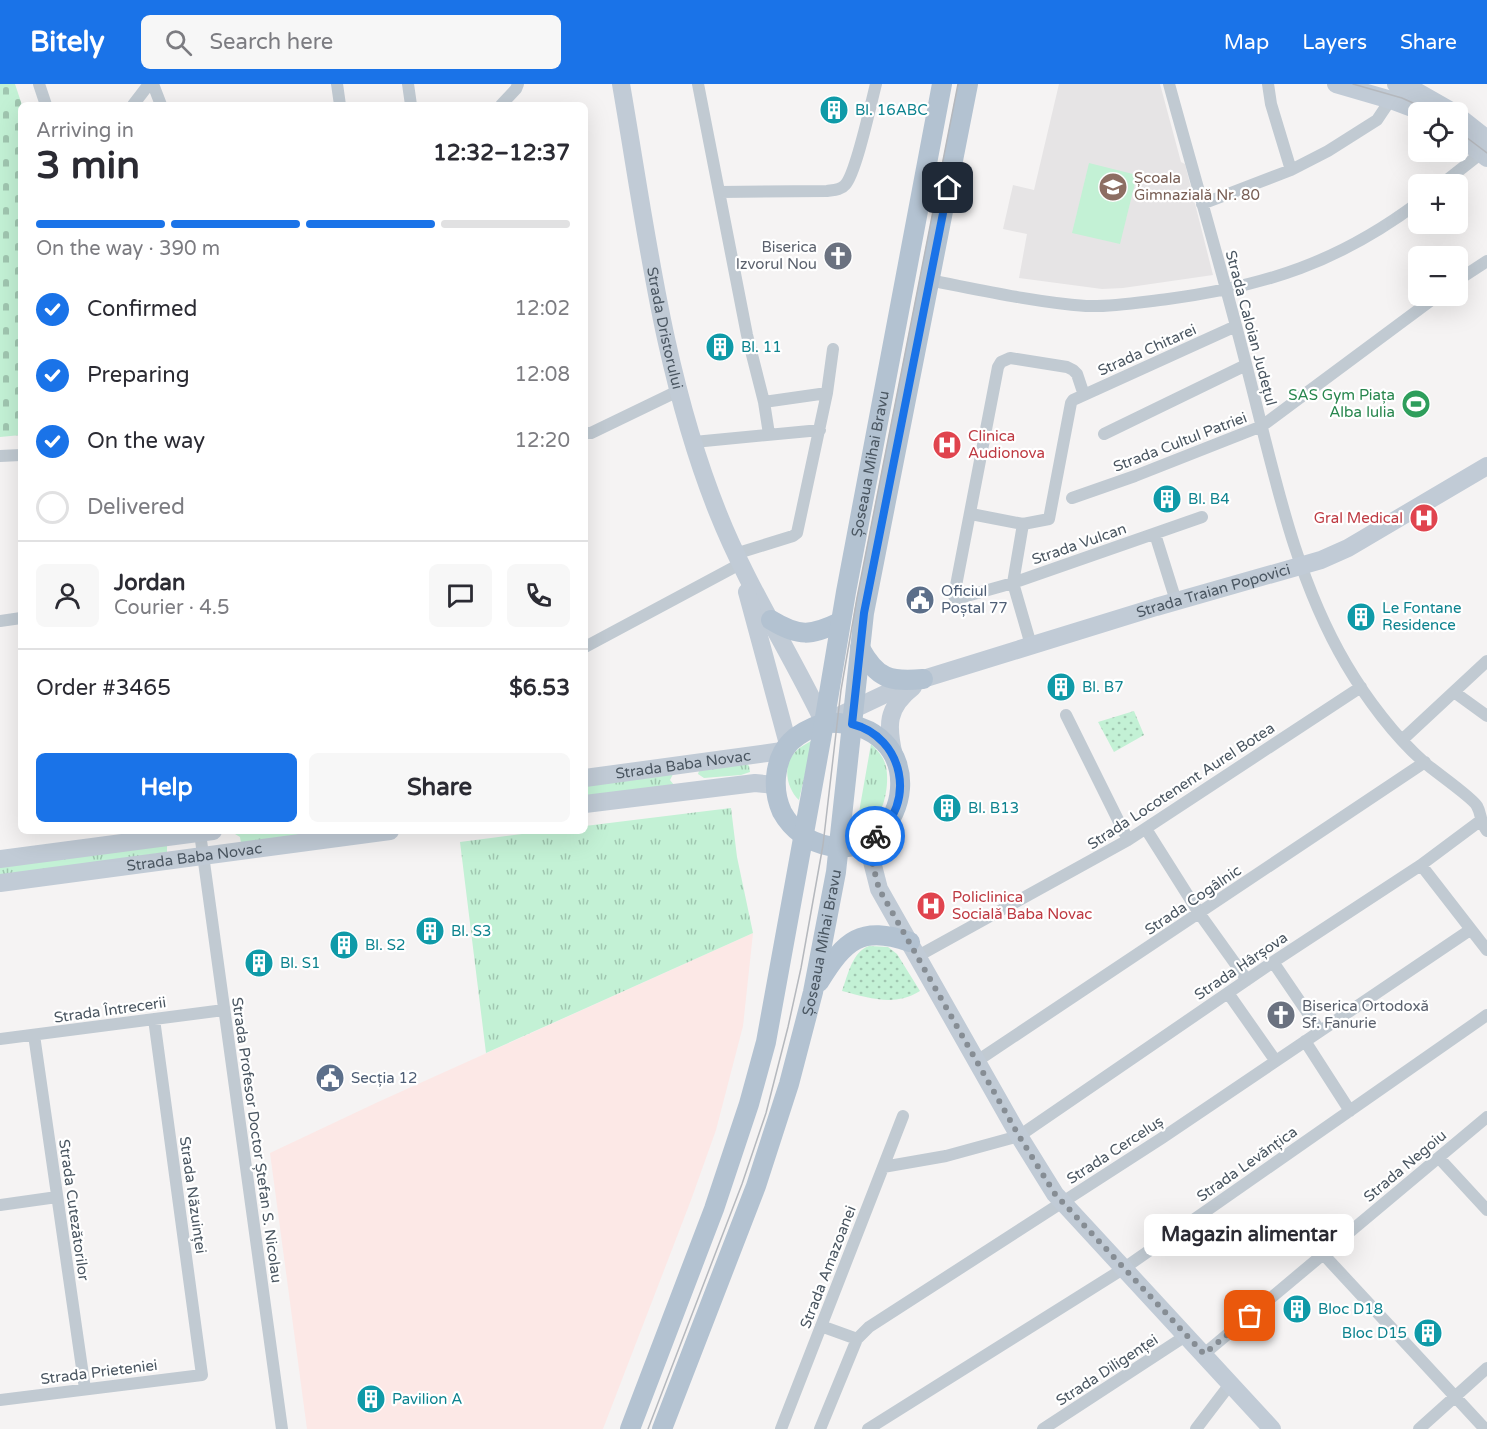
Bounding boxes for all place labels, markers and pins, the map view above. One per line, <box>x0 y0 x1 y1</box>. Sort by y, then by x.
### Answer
building icon: Bl. 16ABC <box>818 94 850 126</box>
place label: Bl. 16ABC <box>855 101 928 119</box>
pin <box>922 162 973 213</box>
place label: Școala Gimnazială Nr. 80 <box>1134 169 1260 204</box>
school or university icon: Școala Gimnazială Nr. 80 <box>1097 171 1129 203</box>
place label: Biserica Izvorul Nou <box>736 238 817 273</box>
church icon: Biserica Izvorul Nou <box>822 240 854 272</box>
building icon: Bl. 11 <box>704 331 736 363</box>
place label: Bl. 11 <box>741 338 782 356</box>
place label: SAS Gym Piața Alba Iulia <box>1288 386 1395 421</box>
sports icon: SAS Gym Piața Alba Iulia <box>1400 388 1432 420</box>
place label: Clinica Audionova <box>968 427 1045 462</box>
hospital icon: Clinica Audionova <box>931 429 963 461</box>
building icon: Bl. B4 <box>1151 483 1183 515</box>
place label: Bl. B4 <box>1188 490 1230 508</box>
hospital icon: Gral Medical <box>1408 502 1440 534</box>
place label: Gral Medical <box>1314 509 1403 527</box>
place label: Oficiul Poștal 77 <box>941 582 1008 617</box>
public building icon: Oficiul Poștal 77 <box>904 584 936 616</box>
place label: Le Fontane Residence <box>1382 599 1461 634</box>
building icon: Le Fontane Residence <box>1345 601 1377 633</box>
building icon: Bl. B7 <box>1045 671 1077 703</box>
place label: Bl. B7 <box>1082 678 1124 696</box>
building icon: Bl. B13 <box>931 792 963 824</box>
place label: Bl. B13 <box>968 799 1019 817</box>
place label: Policlinica Socială Baba Novac <box>952 888 1092 923</box>
hospital icon: Policlinica Socială Baba Novac <box>915 890 947 922</box>
building icon: Bl. S3 <box>414 915 446 947</box>
place label: Bl. S3 <box>451 922 492 940</box>
building icon: Bl. S2 <box>328 929 360 961</box>
place label: Bl. S2 <box>365 936 406 954</box>
building icon: Bl. S1 <box>243 947 275 979</box>
place label: Bl. S1 <box>280 954 321 972</box>
place label: Biserica Ortodoxă Sf. Fanurie <box>1302 997 1429 1032</box>
church icon: Biserica Ortodoxă Sf. Fanurie <box>1265 999 1297 1031</box>
public building icon: Secția 12 <box>314 1062 346 1094</box>
place label: Secția 12 <box>351 1069 417 1087</box>
callout: Magazin alimentar <box>1145 1214 1355 1256</box>
pin <box>1224 1290 1275 1341</box>
building icon: Bloc D18 <box>1281 1293 1313 1325</box>
place label: Bloc D18 <box>1318 1300 1383 1318</box>
building icon: Bloc D15 <box>1412 1317 1444 1349</box>
place label: Bloc D15 <box>1342 1324 1407 1342</box>
building icon: Pavilion A <box>355 1383 387 1415</box>
place label: Pavilion A <box>392 1390 463 1408</box>

